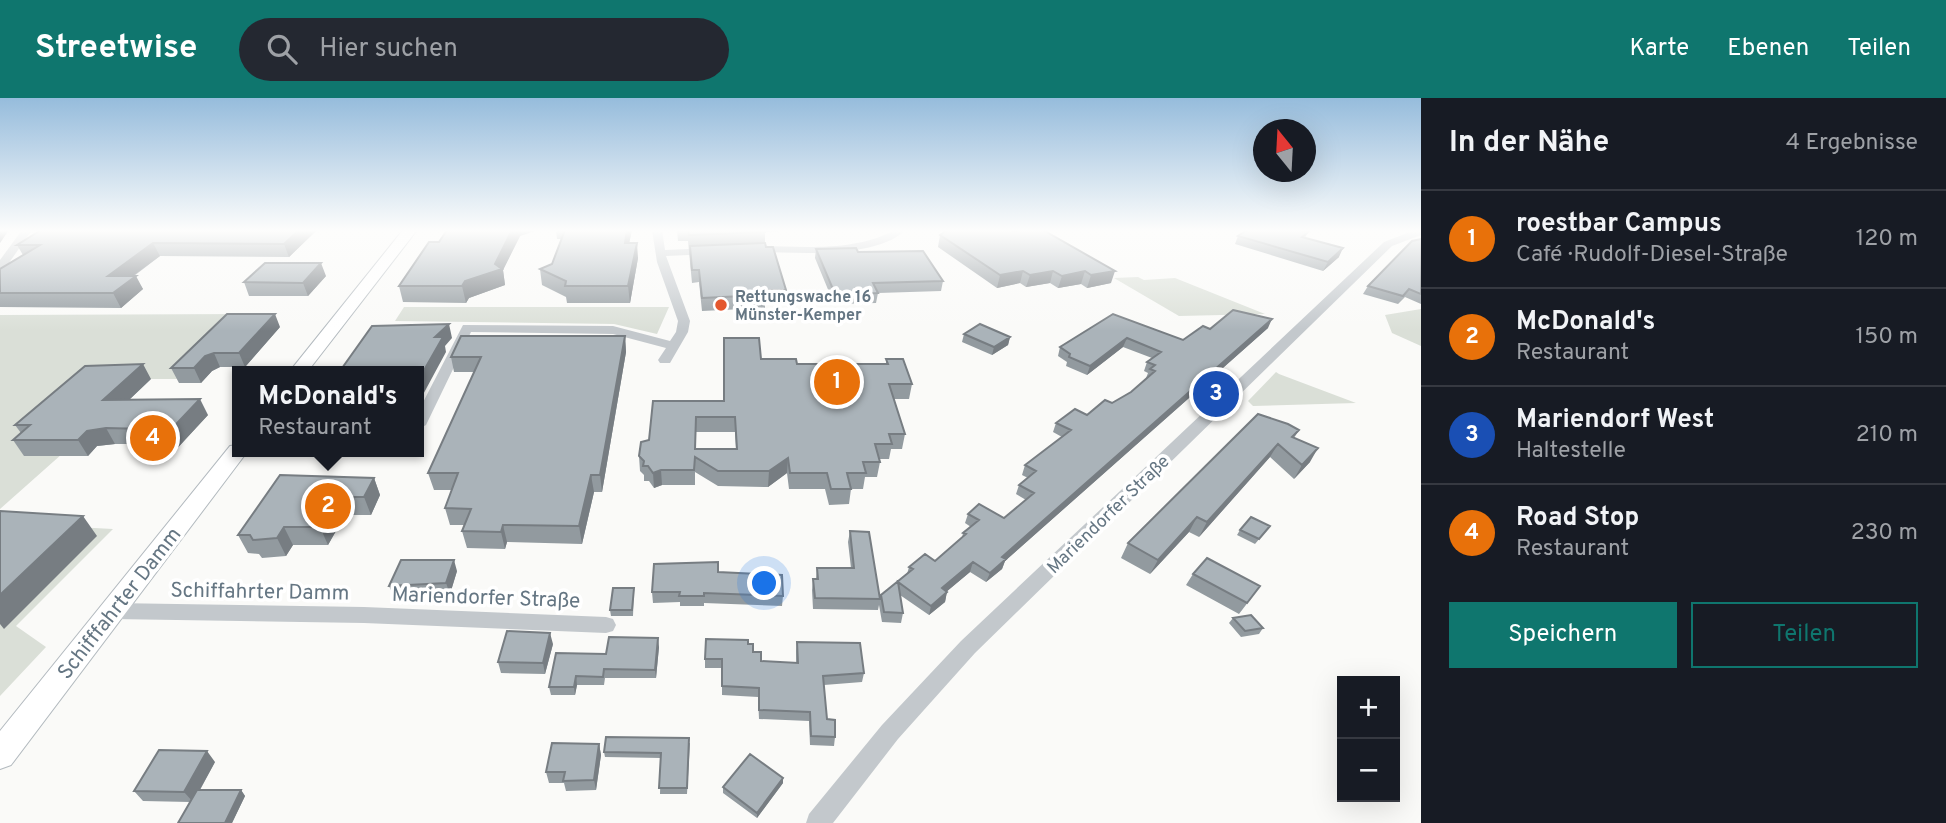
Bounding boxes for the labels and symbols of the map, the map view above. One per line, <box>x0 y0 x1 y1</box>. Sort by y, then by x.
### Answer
north arrow <box>1253 119 1316 182</box>
place label: Rettungswache 16 Münster-Kemper <box>735 288 871 326</box>
marker: Rettungswache 16 Münster-Kemper <box>713 297 729 313</box>
pin: 1 <box>814 356 860 408</box>
pin: 3 <box>1193 368 1239 420</box>
pin: 4 <box>130 412 176 464</box>
street label: Mariendorfer Straße <box>1043 451 1175 580</box>
pin: 2 <box>305 480 351 532</box>
street label: Schifffahrter Damm <box>52 522 188 686</box>
your location <box>747 566 781 600</box>
street label: Schiffahrter Damm <box>170 577 350 608</box>
street label: Mariendorfer Straße <box>391 582 581 615</box>

